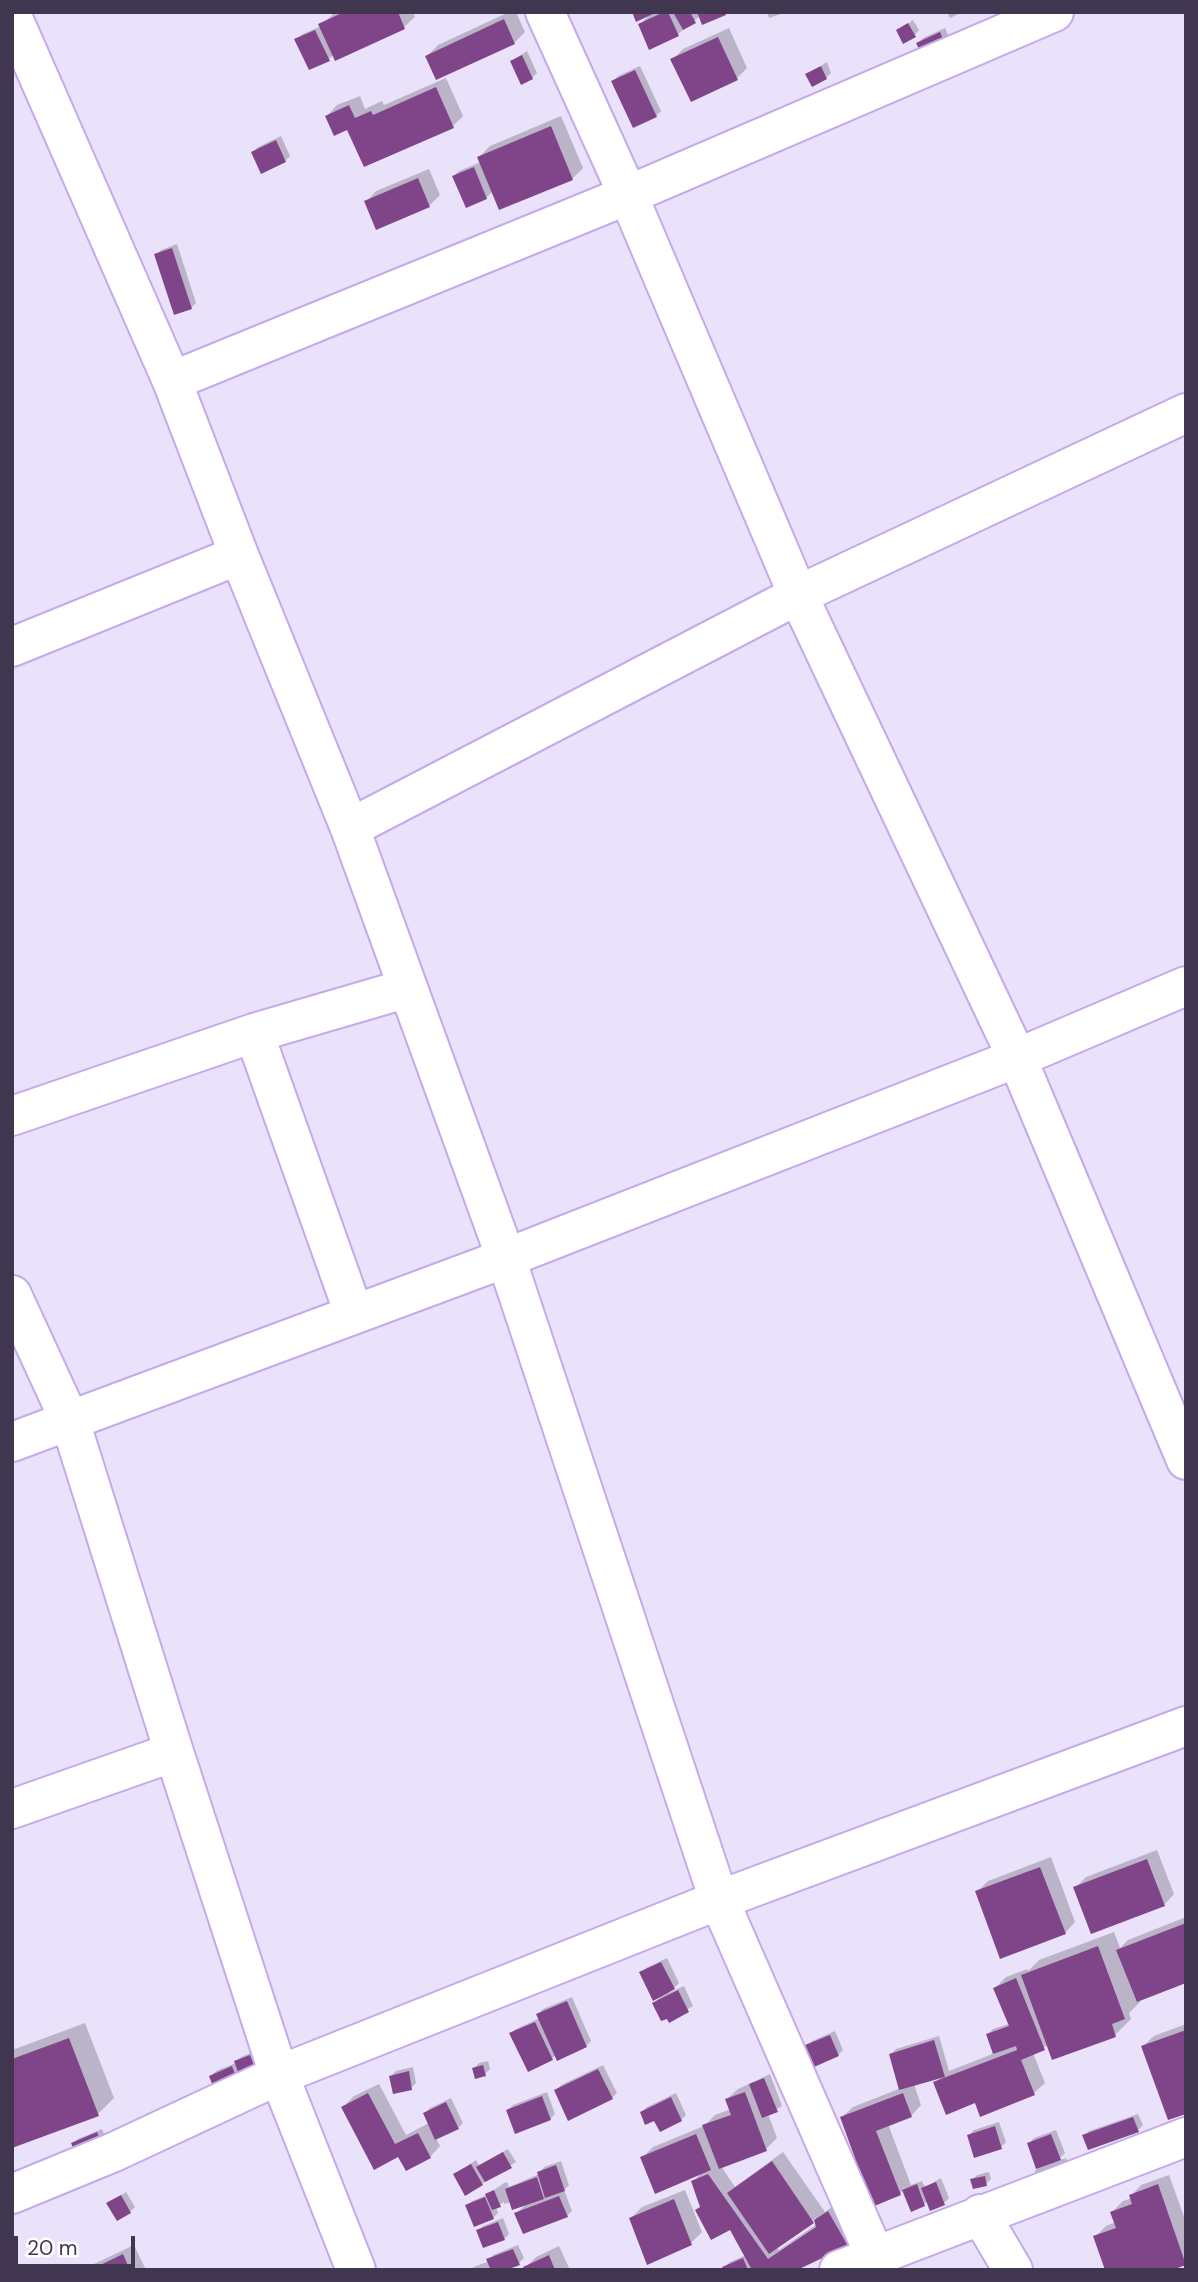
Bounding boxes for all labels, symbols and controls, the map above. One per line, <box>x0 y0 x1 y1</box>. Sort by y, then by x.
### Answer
scale bar <box>18 2222 138 2266</box>
text: 20 m <box>27 2234 78 2262</box>

